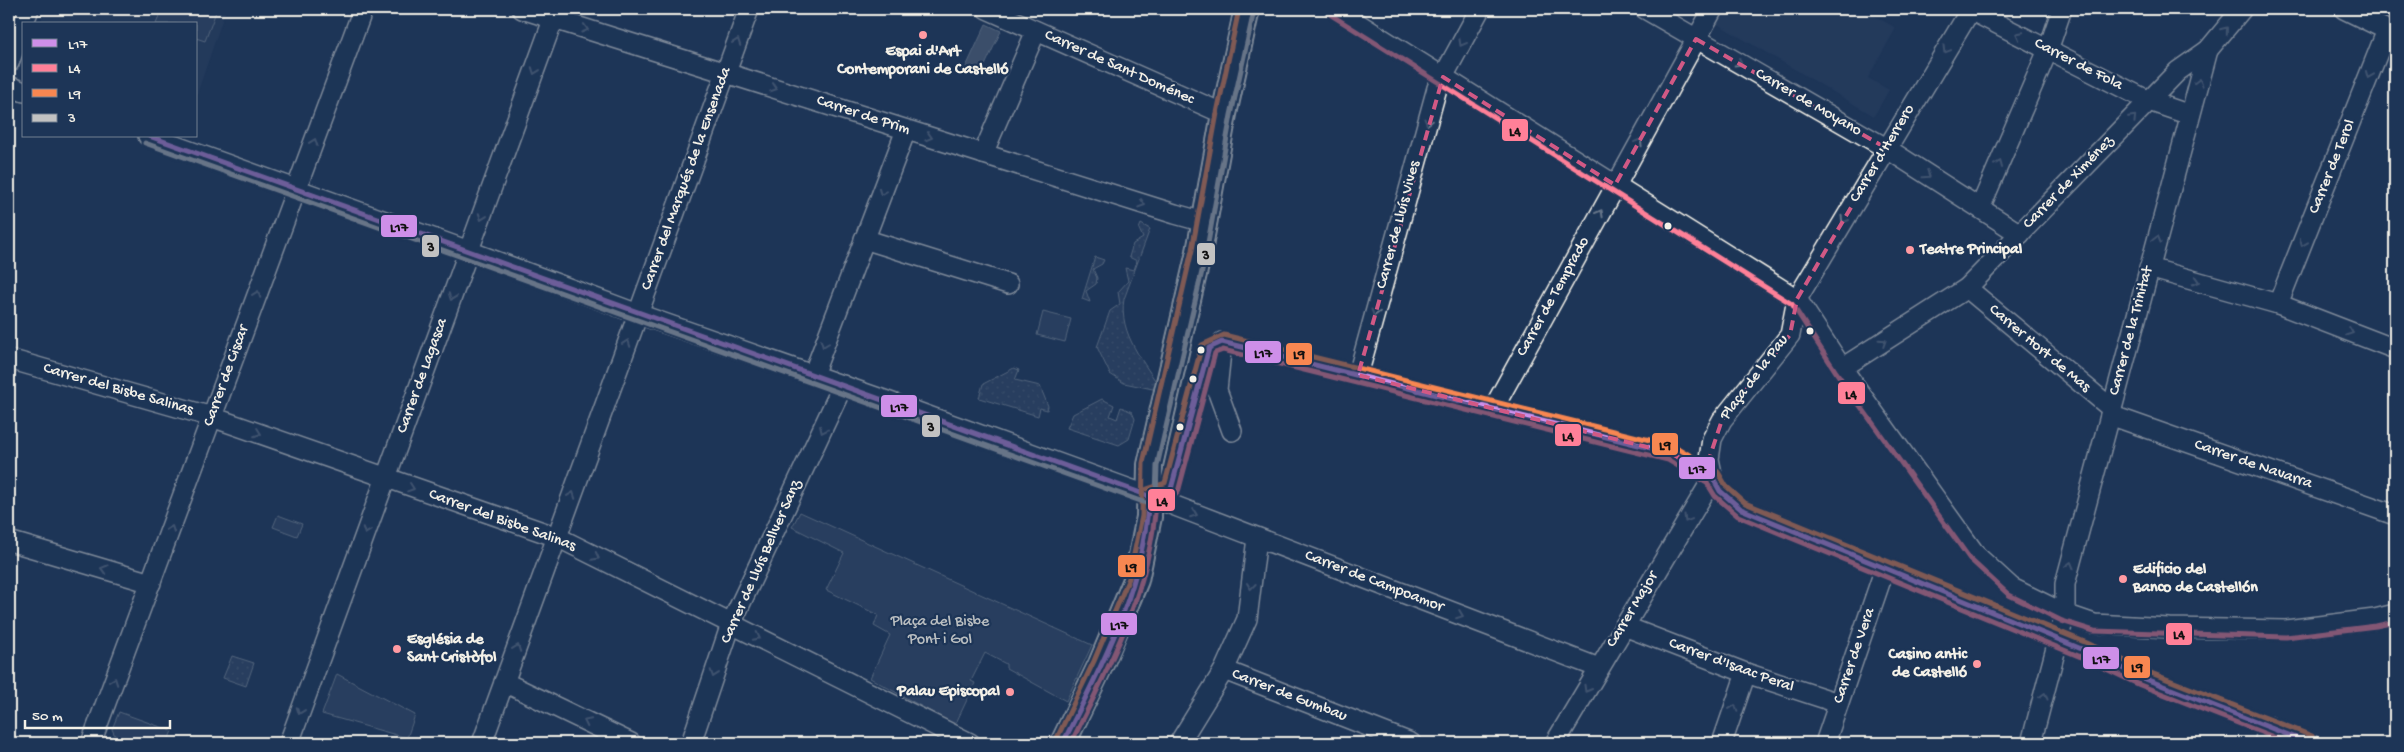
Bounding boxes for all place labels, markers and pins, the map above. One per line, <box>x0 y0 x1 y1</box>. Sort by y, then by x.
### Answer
marker: Espai d'Art Contemporani de Castelló <box>917 29 929 41</box>
place label: Espai d'Art Contemporani de Castelló <box>836 43 1009 80</box>
unlabelled marker <box>1663 221 1673 231</box>
place label: Teatre Principal <box>1918 241 2023 260</box>
marker: Teatre Principal <box>1904 244 1916 256</box>
unlabelled marker <box>1805 326 1815 336</box>
unlabelled marker <box>1196 345 1206 355</box>
unlabelled marker <box>1188 374 1198 384</box>
unlabelled marker <box>1175 422 1185 432</box>
place label: Edificio del Banco de Castellón <box>2132 560 2258 598</box>
marker: Edificio del Banco de Castellón <box>2117 573 2129 585</box>
place label: Església de Sant Cristòfol <box>407 631 497 668</box>
marker: Església de Sant Cristòfol <box>391 643 403 655</box>
place label: Casino antic de Castelló <box>1887 646 1969 683</box>
marker: Casino antic de Castelló <box>1971 658 1983 670</box>
place label: Palau Episcopal <box>896 683 1000 702</box>
marker: Palau Episcopal <box>1004 686 1016 698</box>

